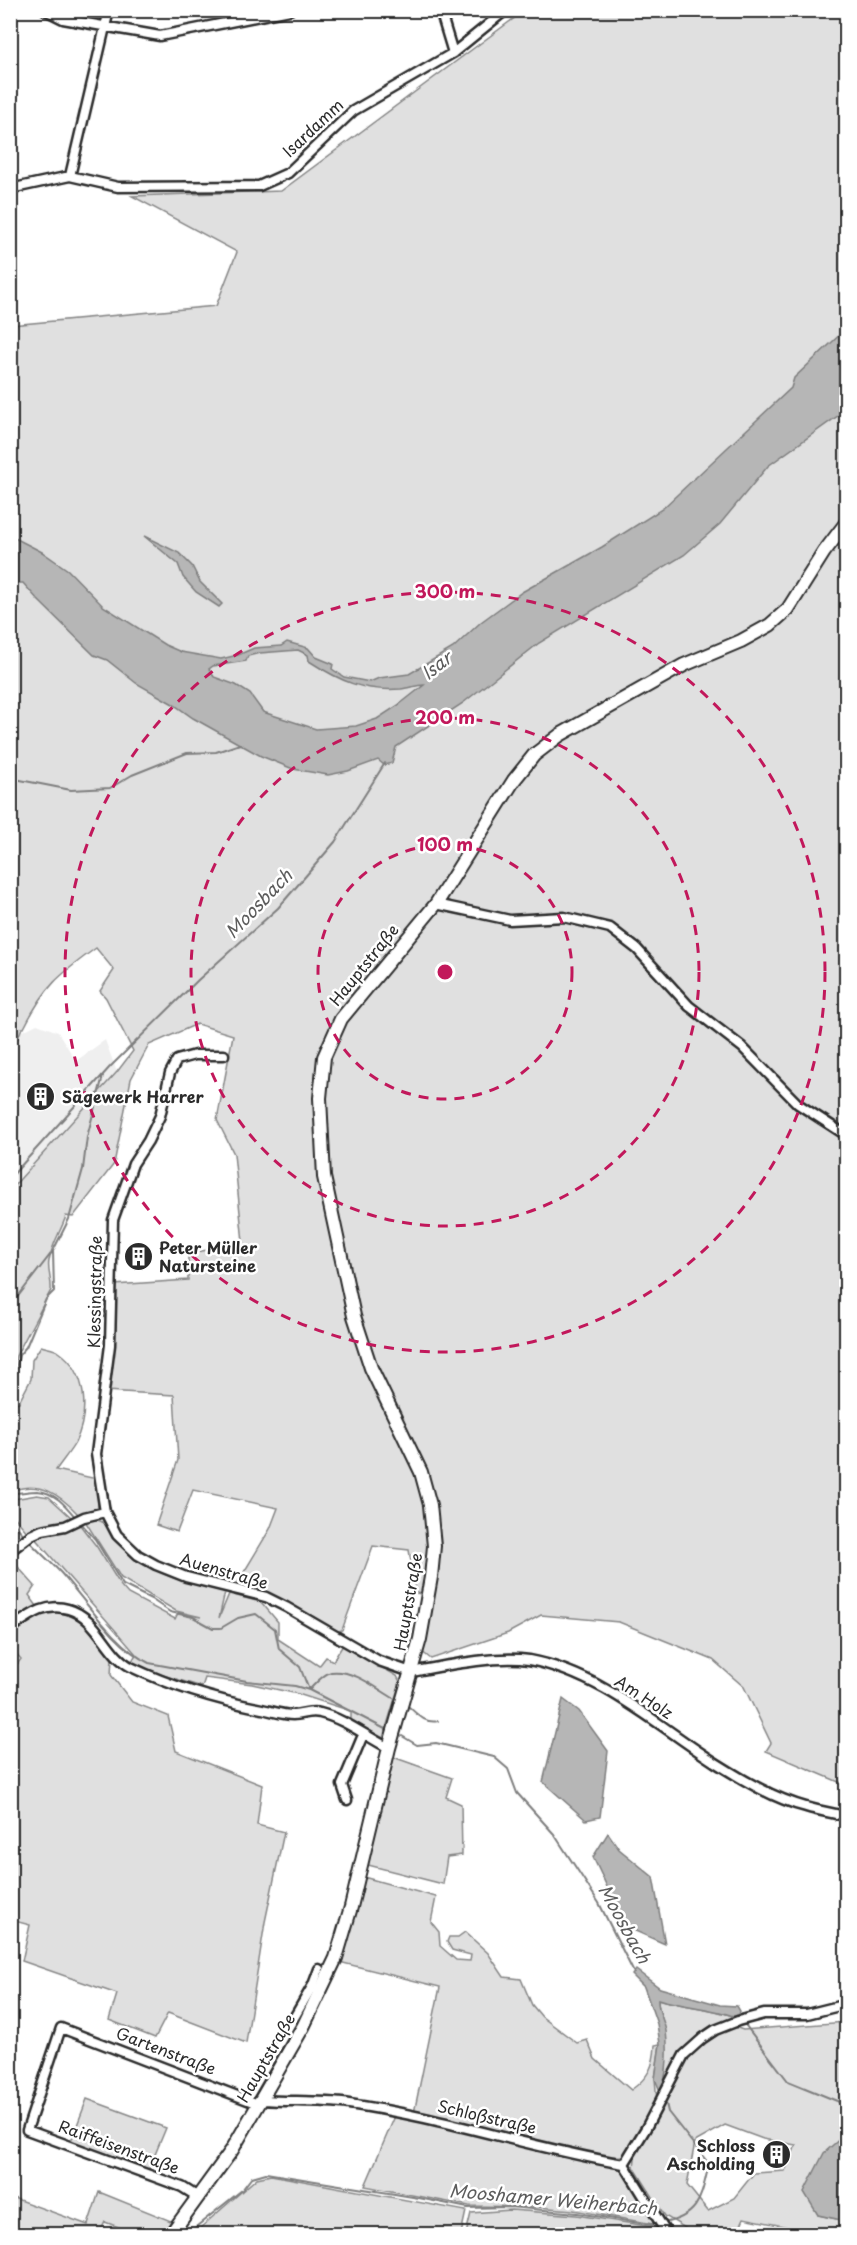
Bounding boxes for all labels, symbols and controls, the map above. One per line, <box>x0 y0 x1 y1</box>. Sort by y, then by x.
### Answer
street label: Isardamm <box>277 93 348 162</box>
text: 300 m <box>415 577 475 604</box>
water label: Isar <box>415 642 459 685</box>
text: 200 m <box>415 703 475 730</box>
text: 100 m <box>417 830 473 857</box>
water label: Moosbach <box>218 862 298 944</box>
street label: Hauptstraße <box>323 918 404 1010</box>
centre of rings <box>435 962 455 982</box>
building icon: Sägewerk Harrer <box>25 1081 57 1113</box>
place label: Sägewerk Harrer <box>62 1084 204 1108</box>
street label: Klessingstraße <box>81 1235 107 1349</box>
place label: Peter Müller Natursteine <box>159 1235 258 1277</box>
building icon: Peter Müller Natursteine <box>122 1241 154 1273</box>
street label: Auenstraße <box>177 1546 271 1594</box>
street label: Hauptstraße <box>387 1551 427 1653</box>
street label: Am Holz <box>611 1668 679 1724</box>
water label: Moosbach <box>592 1879 658 1968</box>
street label: Hauptstraße <box>230 2009 300 2106</box>
street label: Gartenstraße <box>113 2020 220 2080</box>
street label: Schloßstraße <box>435 2093 539 2139</box>
street label: Raiffeisenstraße <box>56 2113 183 2179</box>
place label: Schloss Ascholding <box>667 2133 755 2175</box>
building icon: Schloss Ascholding <box>760 2139 792 2171</box>
water label: Mooshamer Weiherbach <box>448 2176 658 2221</box>

